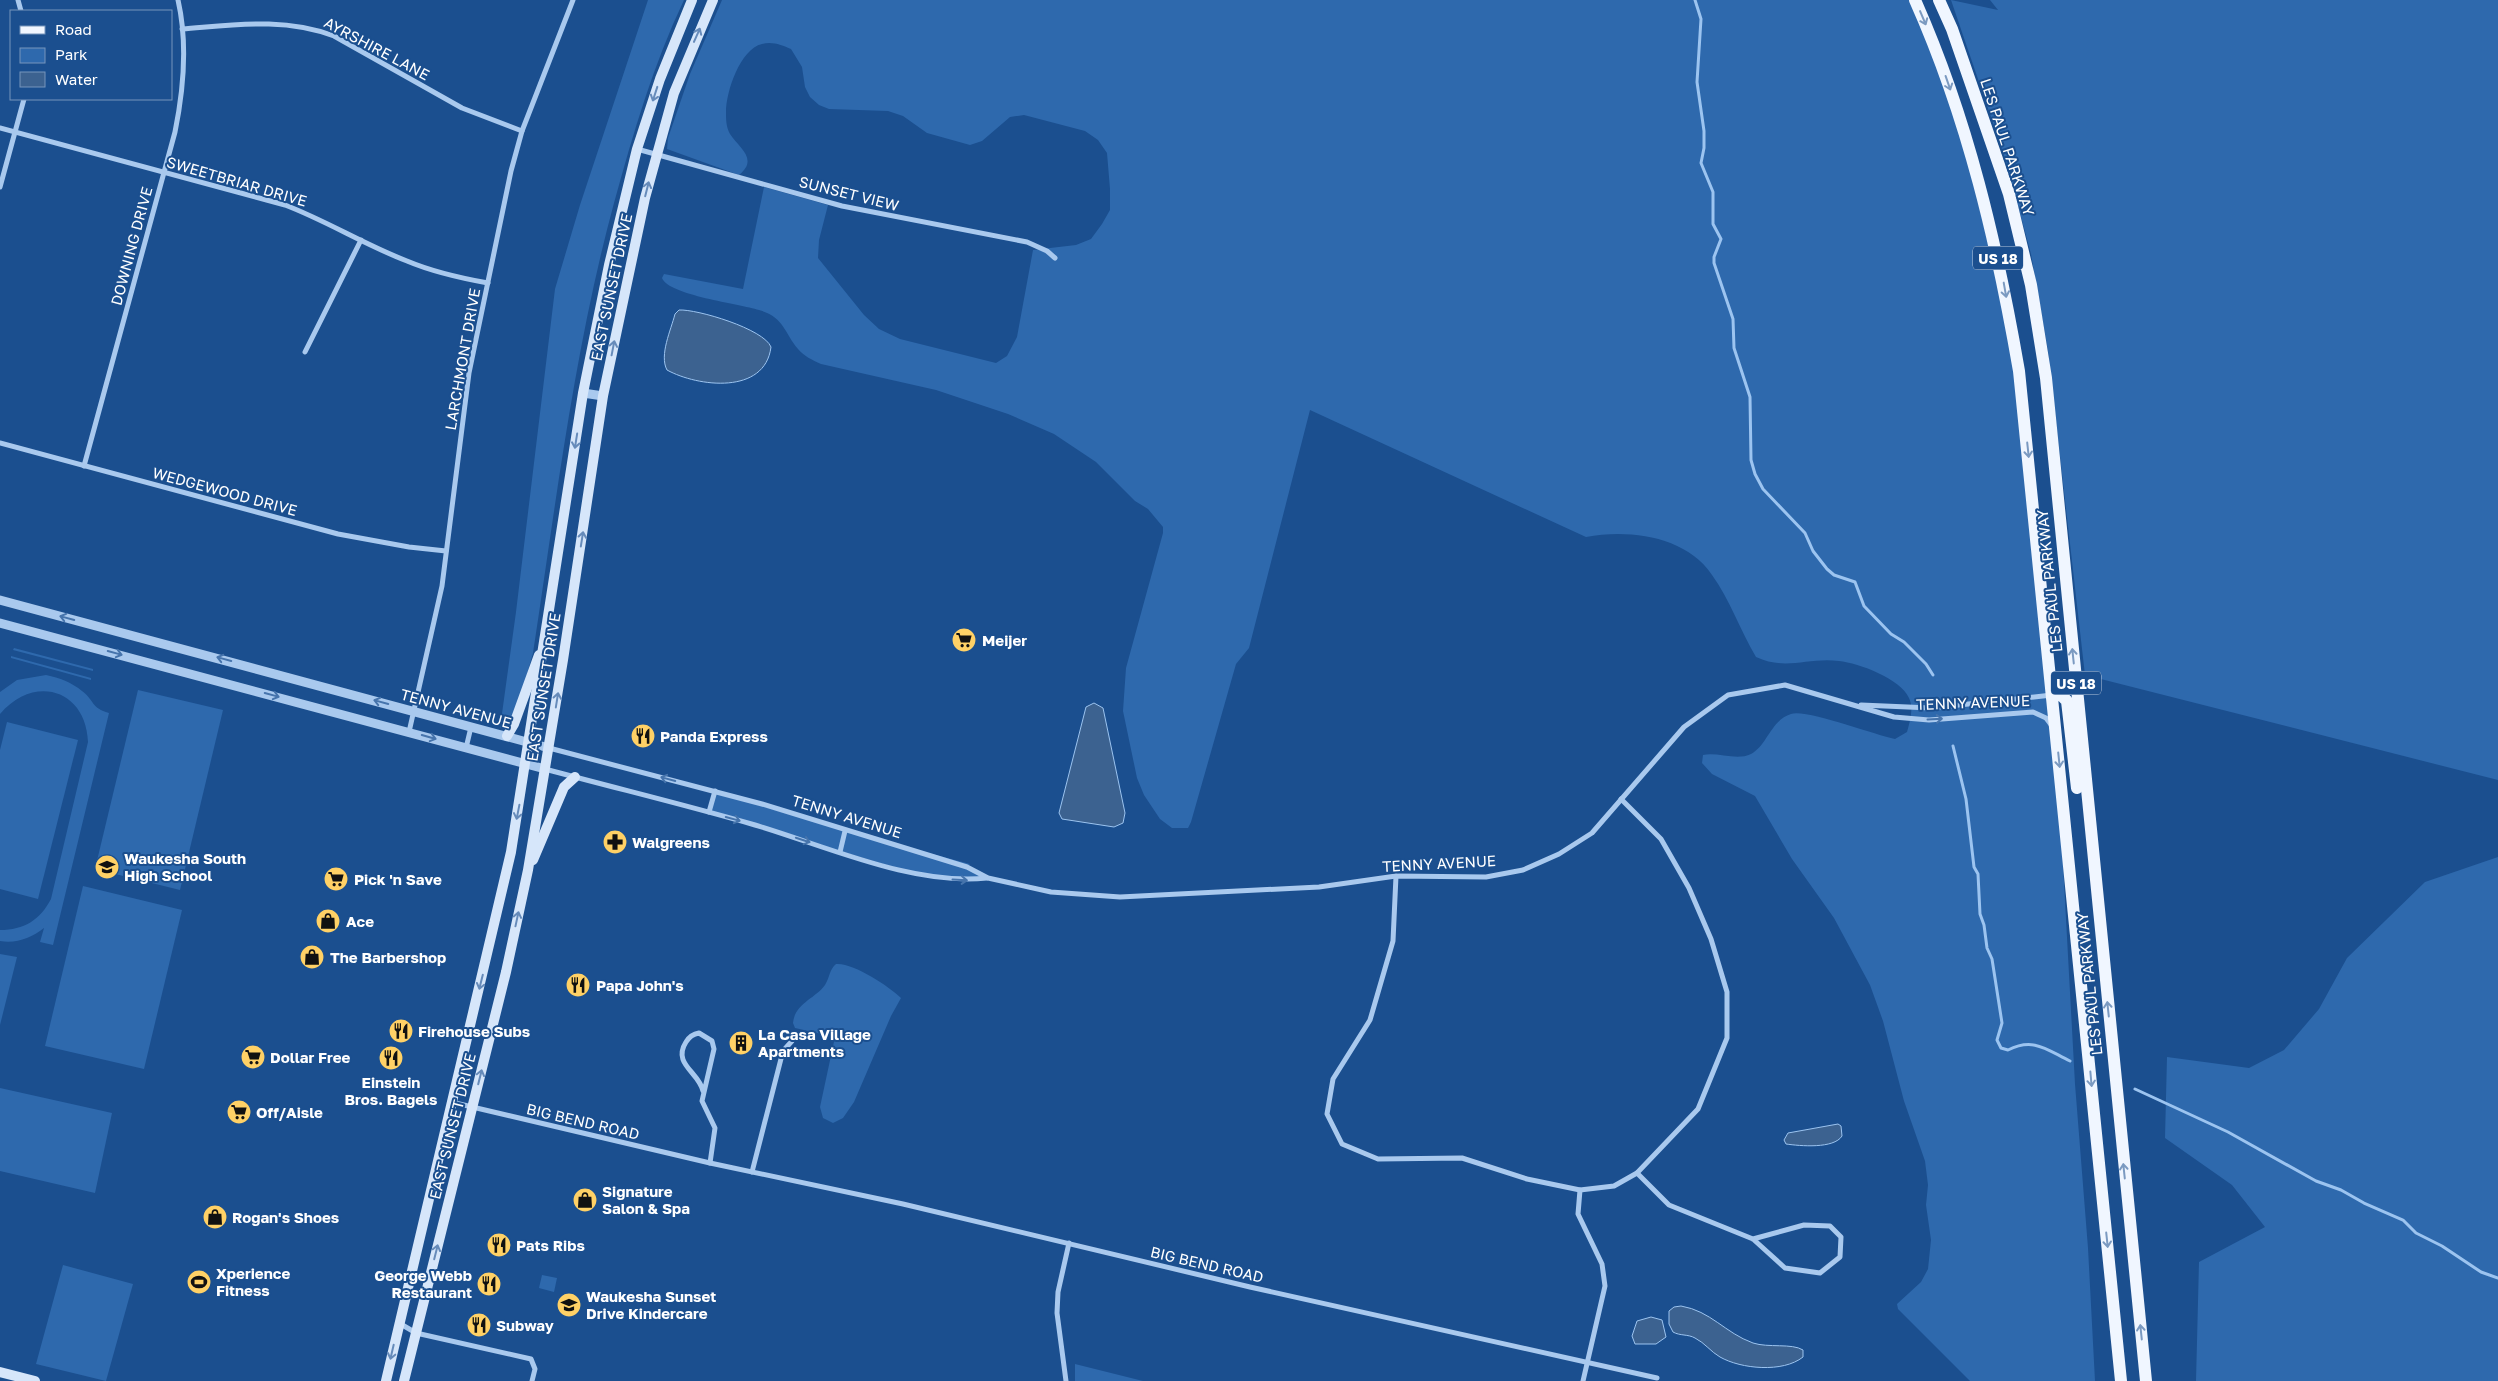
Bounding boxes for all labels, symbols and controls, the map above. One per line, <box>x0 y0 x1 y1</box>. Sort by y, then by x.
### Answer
legend <box>10 10 172 100</box>
one-way arrow <box>1919 10 1928 26</box>
street label: AYRSHIRE LANE <box>321 13 433 83</box>
text: Road <box>55 20 92 38</box>
one-way arrow <box>693 28 703 43</box>
text: Park <box>55 45 88 63</box>
text: Water <box>55 70 98 88</box>
one-way arrow <box>1943 74 1953 90</box>
street label: LES PAUL PARKWAY <box>1977 76 2039 218</box>
one-way arrow <box>650 86 659 101</box>
street label: SWEETBRIAR DRIVE <box>165 152 309 210</box>
street label: SUNSET VIEW <box>797 172 901 214</box>
one-way arrow <box>643 182 653 198</box>
street label: DOWNING DRIVE <box>106 185 156 307</box>
street label: EAST SUNSET DRIVE <box>587 212 635 362</box>
road number: US 18 <box>1973 247 2023 270</box>
one-way arrow <box>2000 281 2010 297</box>
street label: LARCHMONT DRIVE <box>441 287 483 431</box>
one-way arrow <box>609 340 618 356</box>
one-way arrow <box>570 433 580 449</box>
one-way arrow <box>2023 442 2033 458</box>
street label: WEDGEWOOD DRIVE <box>151 463 299 519</box>
street label: LES PAUL PARKWAY <box>2033 508 2065 653</box>
one-way arrow <box>577 531 587 547</box>
street label: EAST SUNSET DRIVE <box>522 611 564 763</box>
one-way arrow <box>59 612 75 622</box>
supermarket icon: Meijer <box>951 627 977 653</box>
place label: Meijer <box>982 631 1027 649</box>
one-way arrow <box>2068 648 2078 664</box>
one-way arrow <box>106 649 122 659</box>
one-way arrow <box>216 654 232 664</box>
road number: US 18 <box>2051 671 2101 694</box>
street label: TENNY AVENUE <box>399 685 513 731</box>
one-way arrow <box>263 691 279 701</box>
street label: TENNY AVENUE <box>1916 691 2030 713</box>
one-way arrow <box>552 692 562 708</box>
one-way arrow <box>373 696 389 706</box>
one-way arrow <box>1926 714 1943 724</box>
restaurant icon: Panda Express <box>630 723 656 749</box>
place label: Panda Express <box>660 727 768 745</box>
one-way arrow <box>420 733 436 743</box>
one-way arrow <box>2055 752 2064 768</box>
one-way arrow <box>660 774 676 783</box>
street label: TENNY AVENUE <box>790 791 904 841</box>
one-way arrow <box>513 803 523 819</box>
one-way arrow <box>724 814 740 824</box>
pharmacy icon: Walgreens <box>602 829 628 855</box>
place label: Walgreens <box>632 833 710 851</box>
one-way arrow <box>794 836 810 845</box>
place label: Waukesha South High School <box>124 849 246 884</box>
street label: TENNY AVENUE <box>1382 851 1496 875</box>
school or university icon: Waukesha South High School <box>94 854 120 880</box>
supermarket icon: Pick 'n Save <box>323 866 349 892</box>
place label: Pick 'n Save <box>354 870 442 888</box>
one-way arrow <box>952 875 968 884</box>
shop icon: Ace <box>315 908 341 934</box>
street label: LES PAUL PARKWAY <box>2073 911 2105 1056</box>
place label: Ace <box>346 912 374 930</box>
one-way arrow <box>513 912 522 928</box>
shop icon: The Barbershop <box>299 944 325 970</box>
place label: The Barbershop <box>330 948 446 966</box>
restaurant icon: Papa John's <box>565 972 591 998</box>
one-way arrow <box>476 974 485 990</box>
place label: Papa John's <box>596 976 684 994</box>
one-way arrow <box>2103 1001 2113 1017</box>
restaurant icon: Firehouse Subs <box>388 1018 414 1044</box>
place label: Firehouse Subs <box>418 1022 530 1040</box>
place label: La Casa Village Apartments <box>758 1025 871 1060</box>
building icon: La Casa Village Apartments <box>728 1030 754 1056</box>
supermarket icon: Dollar Free <box>240 1044 266 1070</box>
restaurant icon: Einstein Bros. Bagels <box>378 1045 404 1071</box>
place label: Dollar Free <box>270 1048 350 1066</box>
street label: EAST SUNSET DRIVE <box>425 1051 479 1201</box>
one-way arrow <box>476 1070 485 1086</box>
one-way arrow <box>2086 1070 2095 1086</box>
place label: Einstein Bros. Bagels <box>345 1073 437 1108</box>
supermarket icon: Off/Aisle <box>226 1099 252 1125</box>
street label: BIG BEND ROAD <box>525 1099 641 1143</box>
place label: Off/Aisle <box>256 1103 323 1121</box>
one-way arrow <box>2120 1163 2129 1179</box>
place label: Signature Salon & Spa <box>602 1182 690 1217</box>
shop icon: Signature Salon & Spa <box>572 1187 598 1213</box>
shop icon: Rogan's Shoes <box>202 1204 228 1230</box>
place label: Rogan's Shoes <box>232 1208 339 1226</box>
restaurant icon: Pats Ribs <box>486 1232 512 1258</box>
one-way arrow <box>2103 1232 2112 1248</box>
place label: Pats Ribs <box>516 1236 585 1254</box>
street label: BIG BEND ROAD <box>1149 1242 1265 1286</box>
one-way arrow <box>432 1244 441 1260</box>
place label: Xperience Fitness <box>216 1264 290 1299</box>
place label: George Webb Restaurant <box>374 1266 472 1301</box>
sports icon: Xperience Fitness <box>186 1269 212 1295</box>
restaurant icon: George Webb Restaurant <box>476 1271 502 1297</box>
place label: Waukesha Sunset Drive Kindercare <box>586 1287 716 1322</box>
school or university icon: Waukesha Sunset Drive Kindercare <box>556 1292 582 1318</box>
restaurant icon: Subway <box>466 1312 492 1338</box>
place label: Subway <box>496 1316 554 1334</box>
one-way arrow <box>2136 1325 2146 1341</box>
one-way arrow <box>387 1344 396 1360</box>

